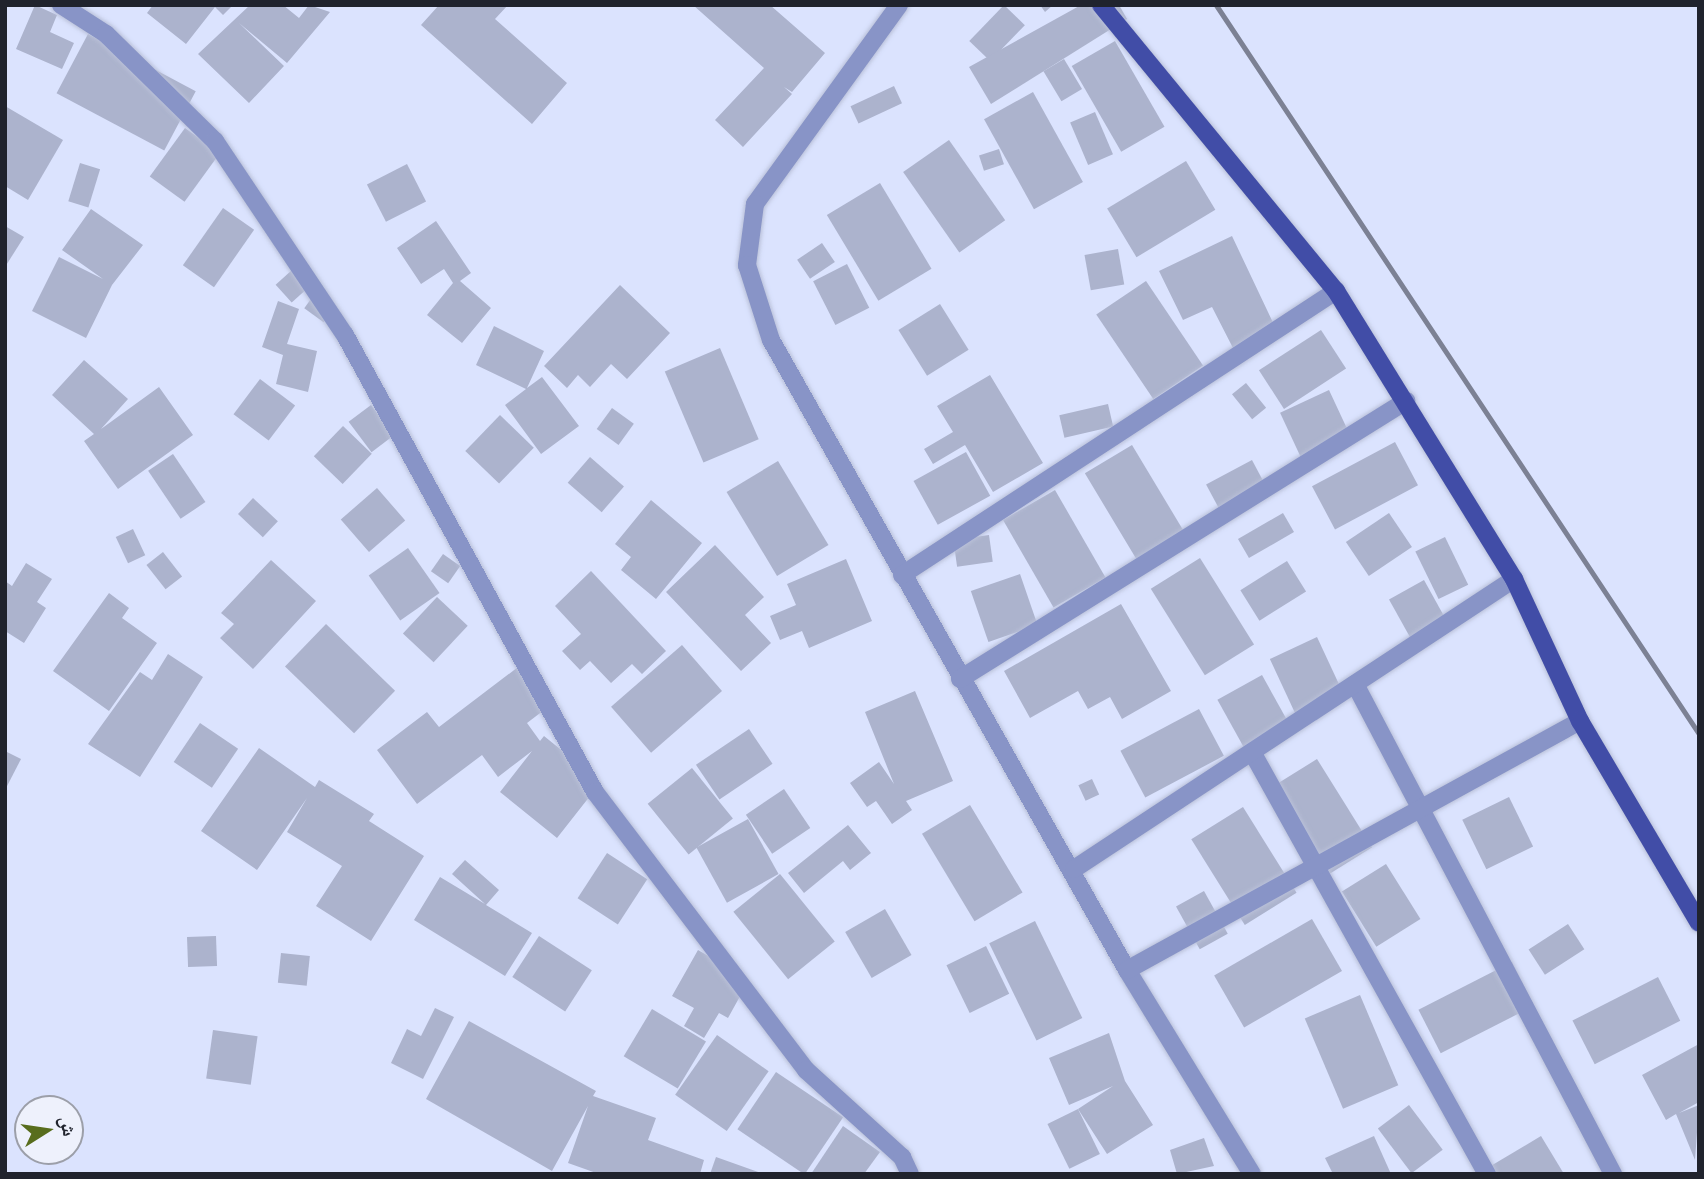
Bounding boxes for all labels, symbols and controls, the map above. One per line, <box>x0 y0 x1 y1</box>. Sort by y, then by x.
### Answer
north arrow <box>14 1095 84 1165</box>
text: ش <box>56 1114 80 1138</box>

